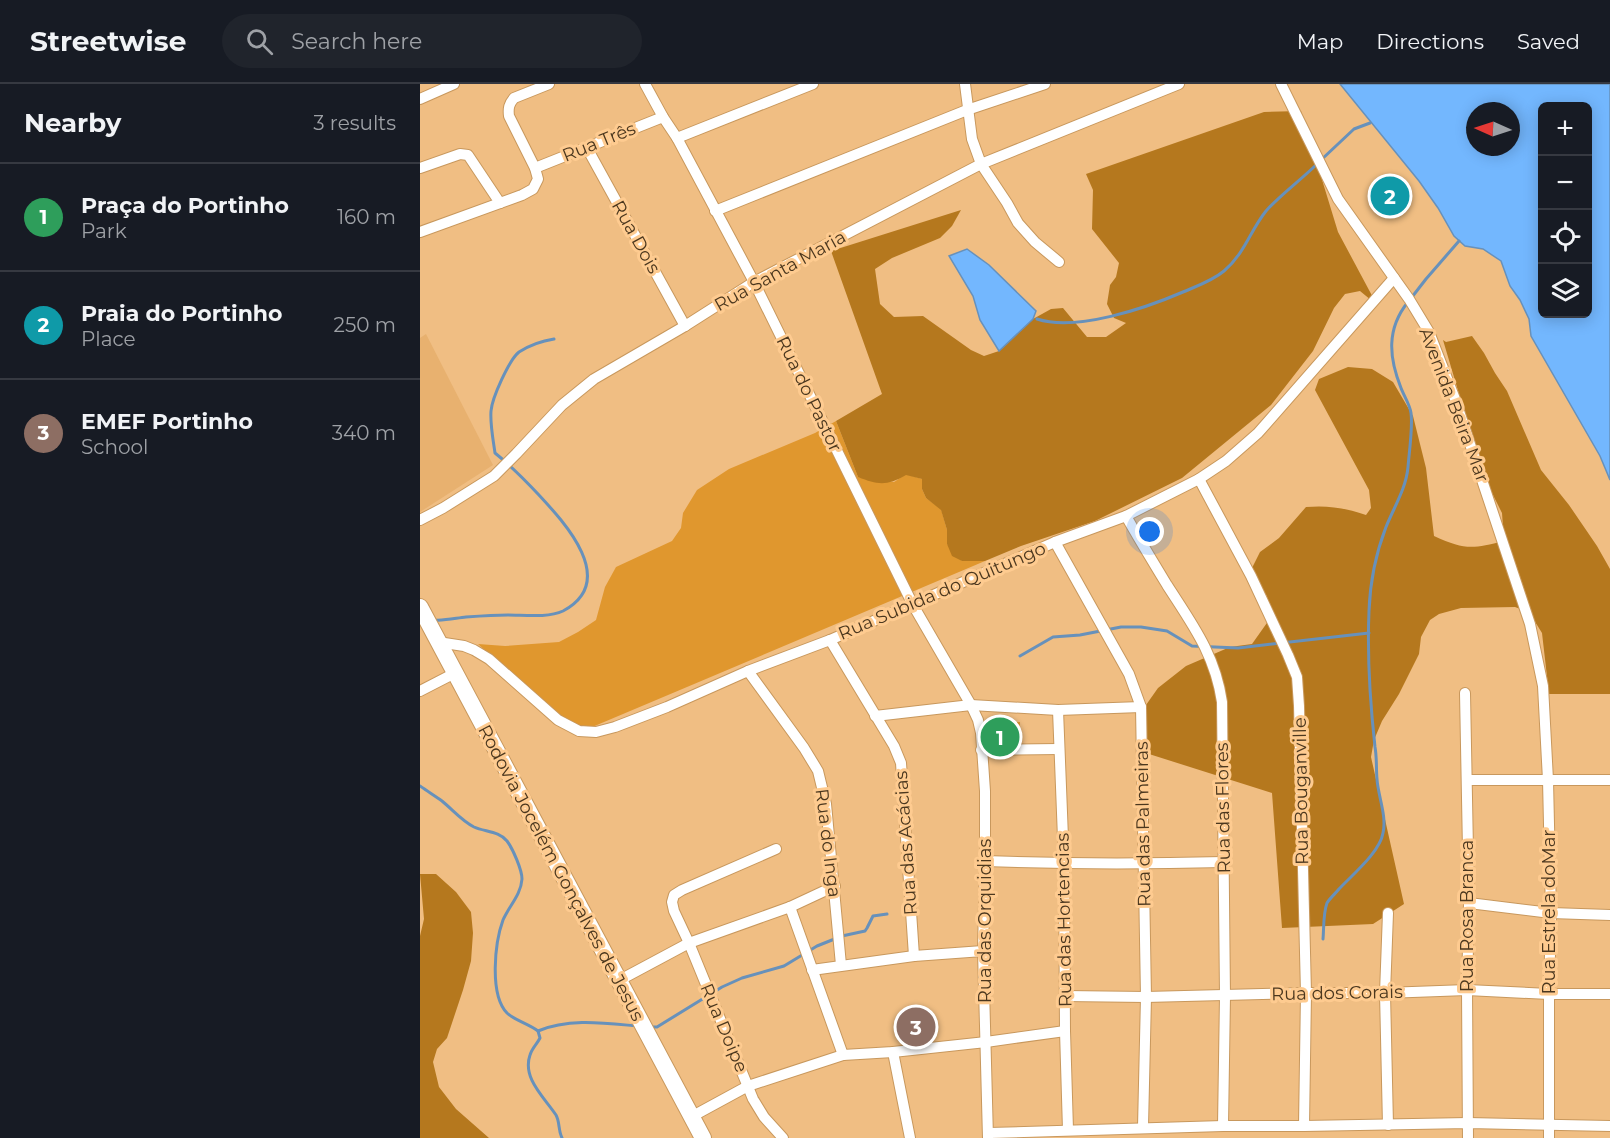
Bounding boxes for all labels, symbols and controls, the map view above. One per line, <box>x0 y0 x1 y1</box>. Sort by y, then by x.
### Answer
search box <box>222 14 642 68</box>
text: Streetwise <box>30 24 186 58</box>
icon: search <box>243 25 276 58</box>
text: Search here <box>291 28 422 55</box>
text: Map <box>1297 29 1343 54</box>
text: Directions <box>1376 29 1484 54</box>
text: Saved <box>1517 29 1580 54</box>
north arrow <box>1466 102 1520 156</box>
map controls <box>1538 102 1592 318</box>
button: + <box>1538 102 1592 156</box>
text: Nearby <box>24 107 121 139</box>
text: 3 results <box>313 111 396 135</box>
street label: Rua Três <box>559 117 639 167</box>
button: − <box>1538 156 1592 210</box>
pin: 2 <box>1370 174 1410 218</box>
text: Praça do Portinho <box>81 192 289 219</box>
street label: Rua Dois <box>607 197 665 278</box>
text: 1 <box>40 205 47 229</box>
text: 160 m <box>337 205 396 229</box>
button: locate <box>1538 210 1592 264</box>
text: Park <box>81 219 127 243</box>
street label: Rua Santa Maria <box>710 226 850 316</box>
button: layers <box>1538 264 1592 318</box>
text: Praia do Portinho <box>81 300 283 327</box>
text: 2 <box>38 313 49 337</box>
text: 250 m <box>334 313 396 337</box>
street label: Avenida Beira Mar <box>1414 325 1494 485</box>
text: Place <box>81 327 136 351</box>
street label: Rua do Pastor <box>771 332 847 456</box>
text: EMEF Portinho <box>81 408 253 435</box>
text: 3 <box>38 421 49 445</box>
text: 340 m <box>332 421 396 445</box>
text: School <box>81 435 148 459</box>
your location <box>1135 517 1164 546</box>
street label: Rua Subida do Quitungo <box>835 537 1049 645</box>
pin: 1 <box>980 714 1020 760</box>
street label: Rua Bouganville <box>1289 717 1313 865</box>
street label: Rodovia Jocelém Gonçalves de Jesus <box>473 721 649 1025</box>
street label: Rua das Palmeiras <box>1131 741 1155 907</box>
street label: Rua das Flores <box>1211 742 1235 874</box>
street label: Rua das Acácias <box>890 770 922 916</box>
street label: Rua do Inga <box>810 787 846 899</box>
street label: Rua Estrela doMar <box>1538 830 1560 995</box>
street label: Rua das Hortencias <box>1051 832 1077 1007</box>
street label: Rua das Orquidias <box>974 839 996 1003</box>
street label: Rua Rosa Branca <box>1456 840 1478 992</box>
street label: Rua Doipe <box>695 980 753 1076</box>
street label: Rua dos Corais <box>1271 981 1403 1005</box>
pin: 3 <box>896 1004 936 1050</box>

